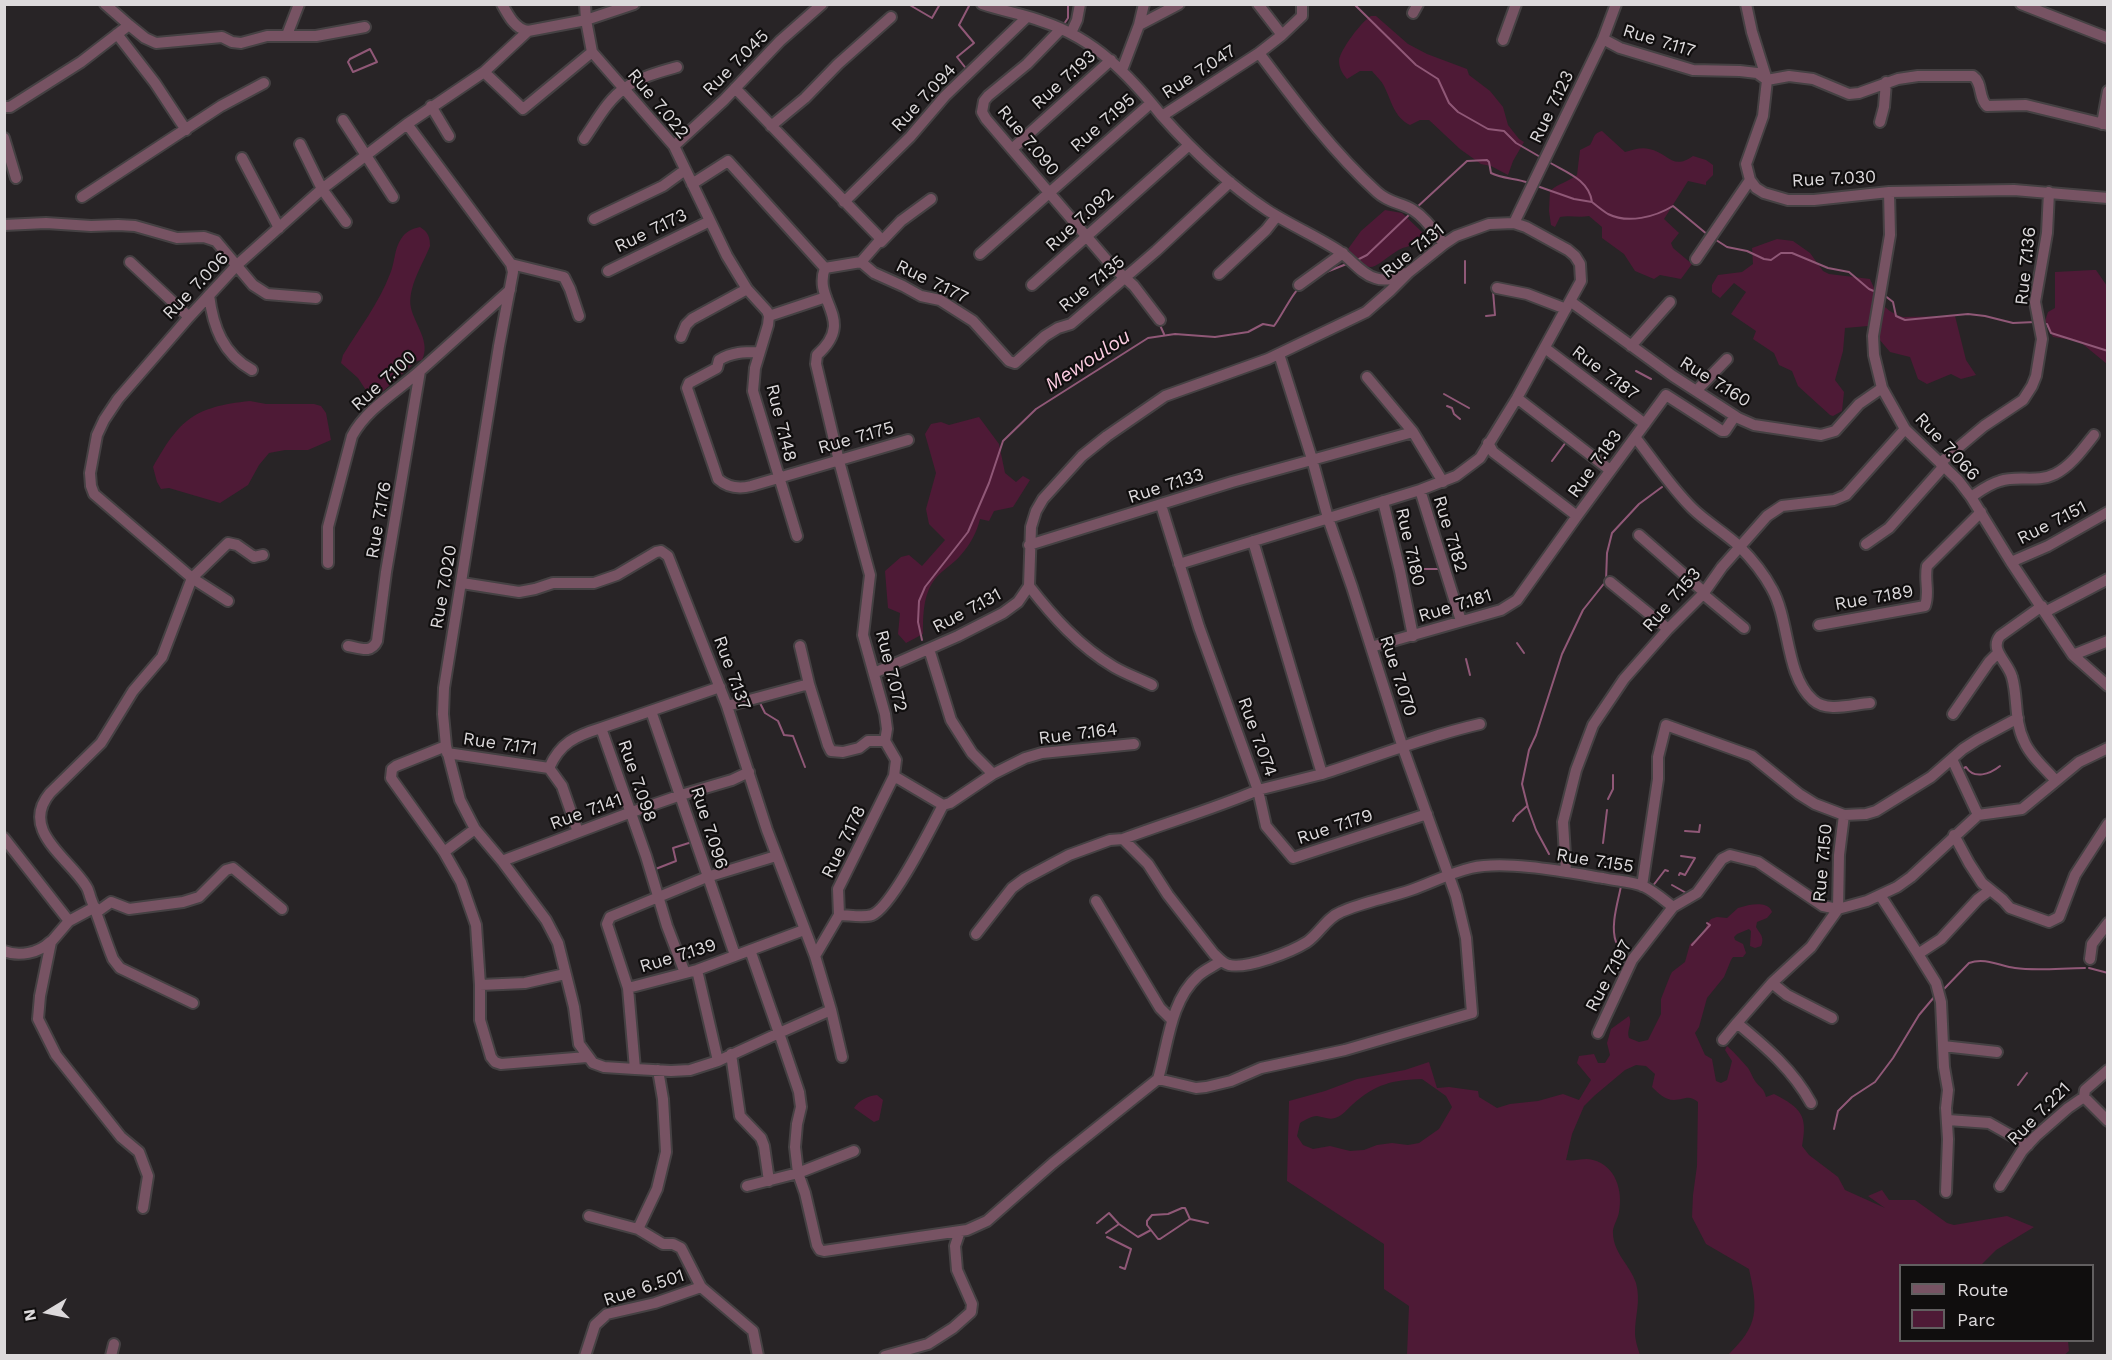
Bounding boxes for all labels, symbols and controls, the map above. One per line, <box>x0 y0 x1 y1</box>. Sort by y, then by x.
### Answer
street label: Rue 7.117 <box>1620 20 1698 62</box>
street label: Rue 7.045 <box>698 25 774 101</box>
street label: Rue 7.047 <box>1158 40 1240 104</box>
street label: Rue 7.193 <box>1028 46 1100 114</box>
street label: Rue 7.094 <box>887 59 961 137</box>
street label: Rue 7.022 <box>623 65 693 143</box>
street label: Rue 7.123 <box>1525 67 1579 147</box>
street label: Rue 7.195 <box>1066 89 1140 157</box>
street label: Rue 7.090 <box>992 101 1064 181</box>
street label: Rue 7.030 <box>1791 166 1877 192</box>
street label: Rue 7.092 <box>1041 184 1119 256</box>
street label: Rue 7.173 <box>611 204 691 258</box>
street label: Rue 7.131 <box>1377 219 1449 283</box>
street label: Rue 7.136 <box>2011 226 2041 306</box>
street label: Rue 7.006 <box>159 248 233 324</box>
street label: Rue 7.135 <box>1055 251 1129 317</box>
street label: Rue 7.177 <box>892 255 972 309</box>
water label: Mewoulou <box>1041 325 1135 397</box>
street label: Rue 7.187 <box>1567 341 1643 405</box>
street label: Rue 7.100 <box>347 346 421 416</box>
street label: Rue 7.160 <box>1676 352 1754 412</box>
street label: Rue 7.148 <box>761 382 801 464</box>
street label: Rue 7.066 <box>1910 408 1984 486</box>
street label: Rue 7.175 <box>816 417 896 459</box>
street label: Rue 7.183 <box>1563 426 1627 502</box>
street label: Rue 7.133 <box>1125 464 1207 508</box>
street label: Rue 7.176 <box>362 480 396 560</box>
street label: Rue 7.182 <box>1428 493 1472 575</box>
street label: Rue 7.151 <box>2014 496 2090 550</box>
street label: Rue 7.180 <box>1391 506 1429 588</box>
street label: Rue 7.020 <box>426 543 462 631</box>
street label: Rue 7.153 <box>1638 563 1706 637</box>
street label: Rue 7.189 <box>1833 580 1915 616</box>
street label: Rue 7.131 <box>929 584 1005 638</box>
street label: Rue 7.181 <box>1416 585 1494 627</box>
street label: Rue 7.072 <box>870 628 912 714</box>
street label: Rue 7.137 <box>709 633 755 713</box>
street label: Rue 7.070 <box>1375 633 1421 719</box>
street label: Rue 7.074 <box>1233 694 1281 780</box>
street label: Rue 7.164 <box>1037 718 1119 750</box>
street label: Rue 7.171 <box>462 728 538 760</box>
street label: Rue 7.098 <box>613 737 661 825</box>
street label: Rue 7.096 <box>686 784 732 872</box>
street label: Rue 7.141 <box>547 789 625 835</box>
street label: Rue 7.178 <box>817 802 871 882</box>
street label: Rue 7.179 <box>1294 805 1376 849</box>
street label: Rue 7.150 <box>1809 823 1837 903</box>
street label: Rue 7.155 <box>1555 844 1635 878</box>
street label: Rue 7.139 <box>637 934 719 978</box>
street label: Rue 7.197 <box>1581 936 1637 1016</box>
street label: Rue 7.221 <box>2003 1078 2075 1150</box>
legend <box>1899 1264 2094 1342</box>
street label: Rue 6.501 <box>601 1265 687 1311</box>
text: Route <box>1957 1279 2009 1300</box>
north arrow <box>18 1282 78 1342</box>
text: N <box>19 1308 40 1323</box>
text: Parc <box>1957 1309 1995 1330</box>

